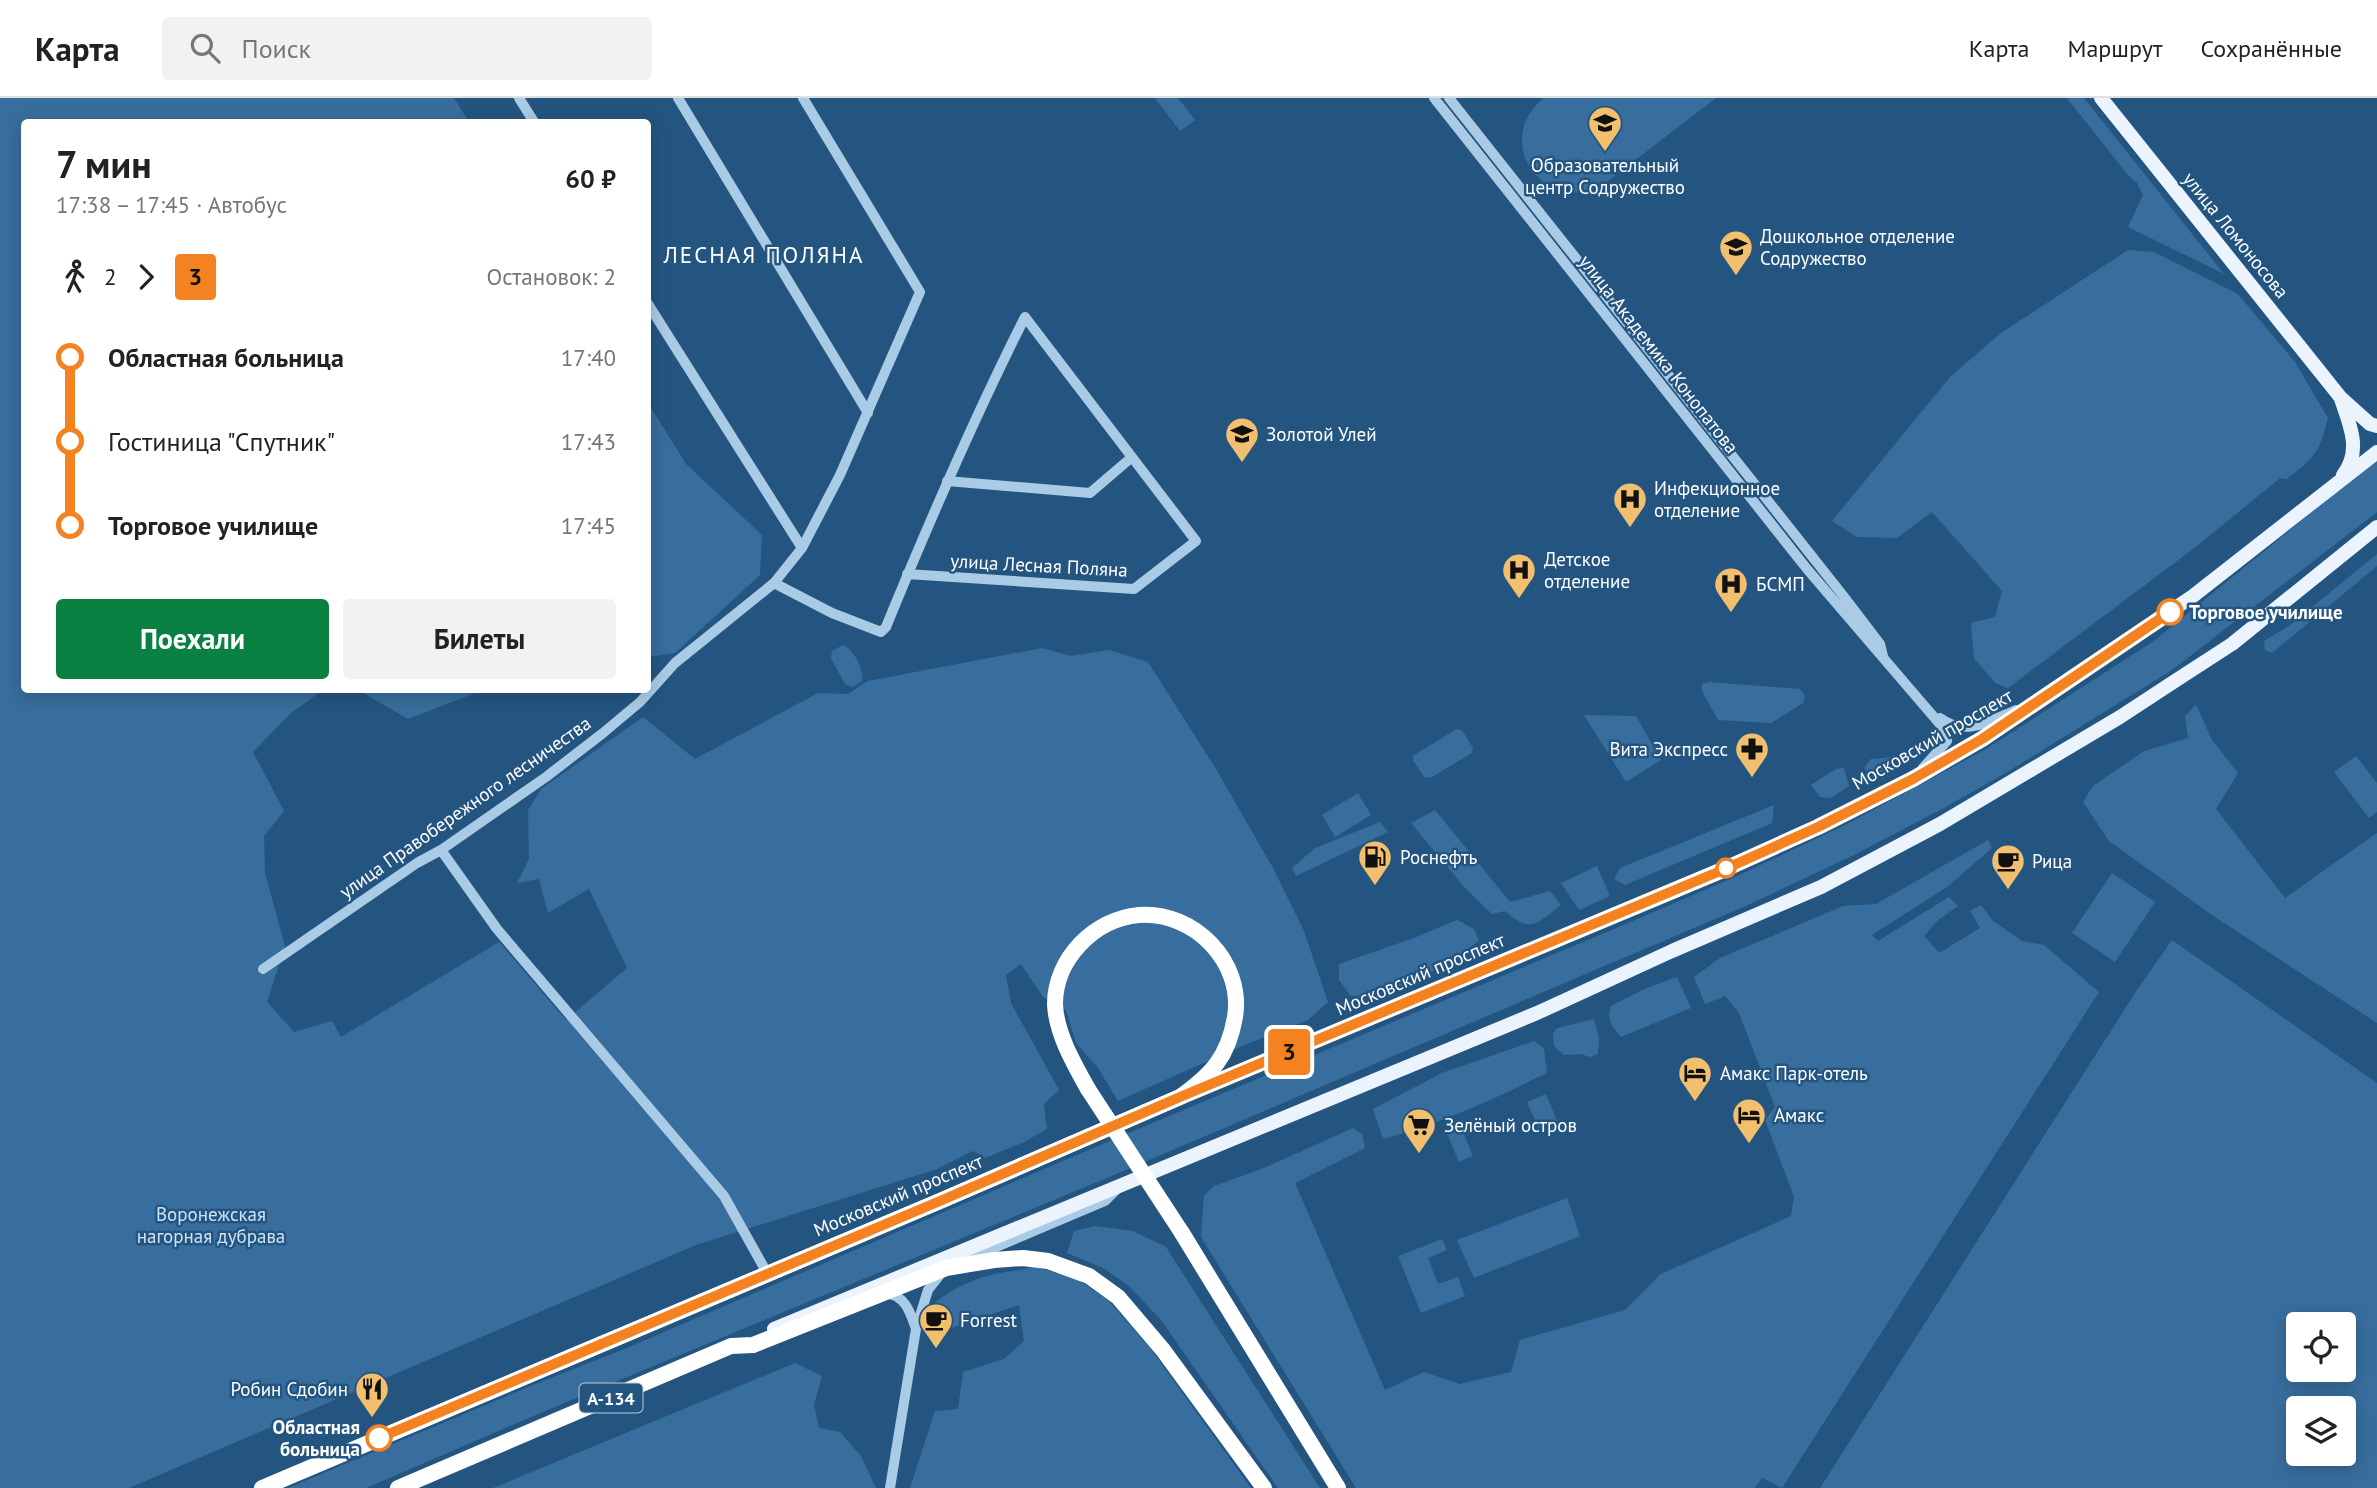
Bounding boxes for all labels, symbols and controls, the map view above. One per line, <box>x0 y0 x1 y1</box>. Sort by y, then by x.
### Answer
search box <box>162 17 652 80</box>
text: Карта <box>35 27 120 70</box>
icon: search <box>186 29 224 67</box>
text: Поиск <box>242 32 311 65</box>
text: Карта <box>1969 33 2029 64</box>
text: Маршрут <box>2067 33 2162 64</box>
text: Сохранённые <box>2200 33 2342 64</box>
school or university icon: Образовательный центр Содружество <box>1586 104 1624 153</box>
text: 7 мин <box>56 139 152 188</box>
place label: Образовательный центр Содружество <box>1525 153 1685 199</box>
text: 60 ₽ <box>565 162 616 195</box>
street label: улица Ломоносова <box>2178 167 2294 303</box>
text: 17:38 – 17:45 · Автобус <box>56 190 287 219</box>
place label: Дошкольное отделение Содружество <box>1760 224 1955 270</box>
school or university icon: Дошкольное отделение Содружество <box>1717 228 1755 277</box>
district label: ЛЕСНАЯ ПОЛЯНА <box>662 240 865 269</box>
street label: улица Академика Конопатова <box>1574 250 1744 458</box>
icon: walk <box>56 258 94 296</box>
icon: forward <box>127 258 165 296</box>
text: 3 <box>189 261 202 292</box>
text: 2 <box>104 262 117 291</box>
text: Остановок: 2 <box>486 262 616 291</box>
text: Областная больница <box>108 341 344 374</box>
text: 17:40 <box>561 343 616 372</box>
school or university icon: Золотой Улей <box>1223 415 1261 464</box>
place label: Золотой Улей <box>1266 422 1377 446</box>
text: Гостиница "Спутник" <box>108 425 335 458</box>
text: 17:43 <box>561 427 616 456</box>
place label: Инфекционное отделение <box>1654 476 1780 522</box>
hospital icon: Инфекционное отделение <box>1611 480 1649 529</box>
text: Торговое училище <box>108 509 318 542</box>
text: 17:45 <box>561 511 616 540</box>
place label: Детское отделение <box>1544 547 1630 593</box>
street label: улица Лесная Поляна <box>950 548 1128 582</box>
hospital icon: Детское отделение <box>1500 551 1538 600</box>
hospital icon: БСМП <box>1712 565 1750 614</box>
place label: БСМП <box>1756 572 1805 596</box>
button: Поехали <box>56 599 329 679</box>
button: Билеты <box>343 599 616 679</box>
marker: Торговое училище <box>2157 599 2183 625</box>
place label: Торговое училище <box>2189 600 2343 624</box>
street label: Московский проспект <box>1847 683 2017 795</box>
street label: улица Правобережного лесничества <box>335 711 595 903</box>
pharmacy icon: Вита Экспресс <box>1733 730 1771 779</box>
place label: Вита Экспресс <box>1609 737 1728 761</box>
fuel station icon: Роснефть <box>1356 838 1394 887</box>
cafe icon: Рица <box>1989 842 2027 891</box>
place label: Роснефть <box>1400 845 1478 869</box>
place label: Рица <box>2032 849 2072 873</box>
unlabelled marker <box>1716 858 1736 878</box>
street label: Московский проспект <box>1332 927 1509 1020</box>
line badge: 3 <box>1266 1029 1312 1075</box>
text: 3 <box>1282 1036 1296 1067</box>
hotel icon: Амакс Парк-отель <box>1676 1054 1714 1103</box>
place label: Амакс Парк-отель <box>1720 1061 1868 1085</box>
hotel icon: Амакс <box>1730 1096 1768 1145</box>
place label: Амакс <box>1774 1103 1824 1127</box>
supermarket icon: Зелёный остров <box>1400 1106 1438 1155</box>
place label: Зелёный остров <box>1444 1113 1577 1137</box>
street label: Московский проспект <box>810 1148 987 1241</box>
park label: Воронежская нагорная дубрава <box>137 1202 285 1248</box>
cafe icon: Forrest <box>917 1301 955 1350</box>
place label: Forrest <box>960 1308 1018 1332</box>
map controls <box>2286 1312 2356 1466</box>
button: locate <box>2286 1312 2356 1382</box>
restaurant icon: Робин Сдобин <box>353 1370 391 1419</box>
place label: Робин Сдобин <box>230 1377 348 1401</box>
road number: А-134 <box>580 1384 642 1413</box>
button: layers <box>2286 1396 2356 1466</box>
place label: Областная больница <box>273 1415 360 1461</box>
marker: Областная больница <box>366 1425 392 1451</box>

